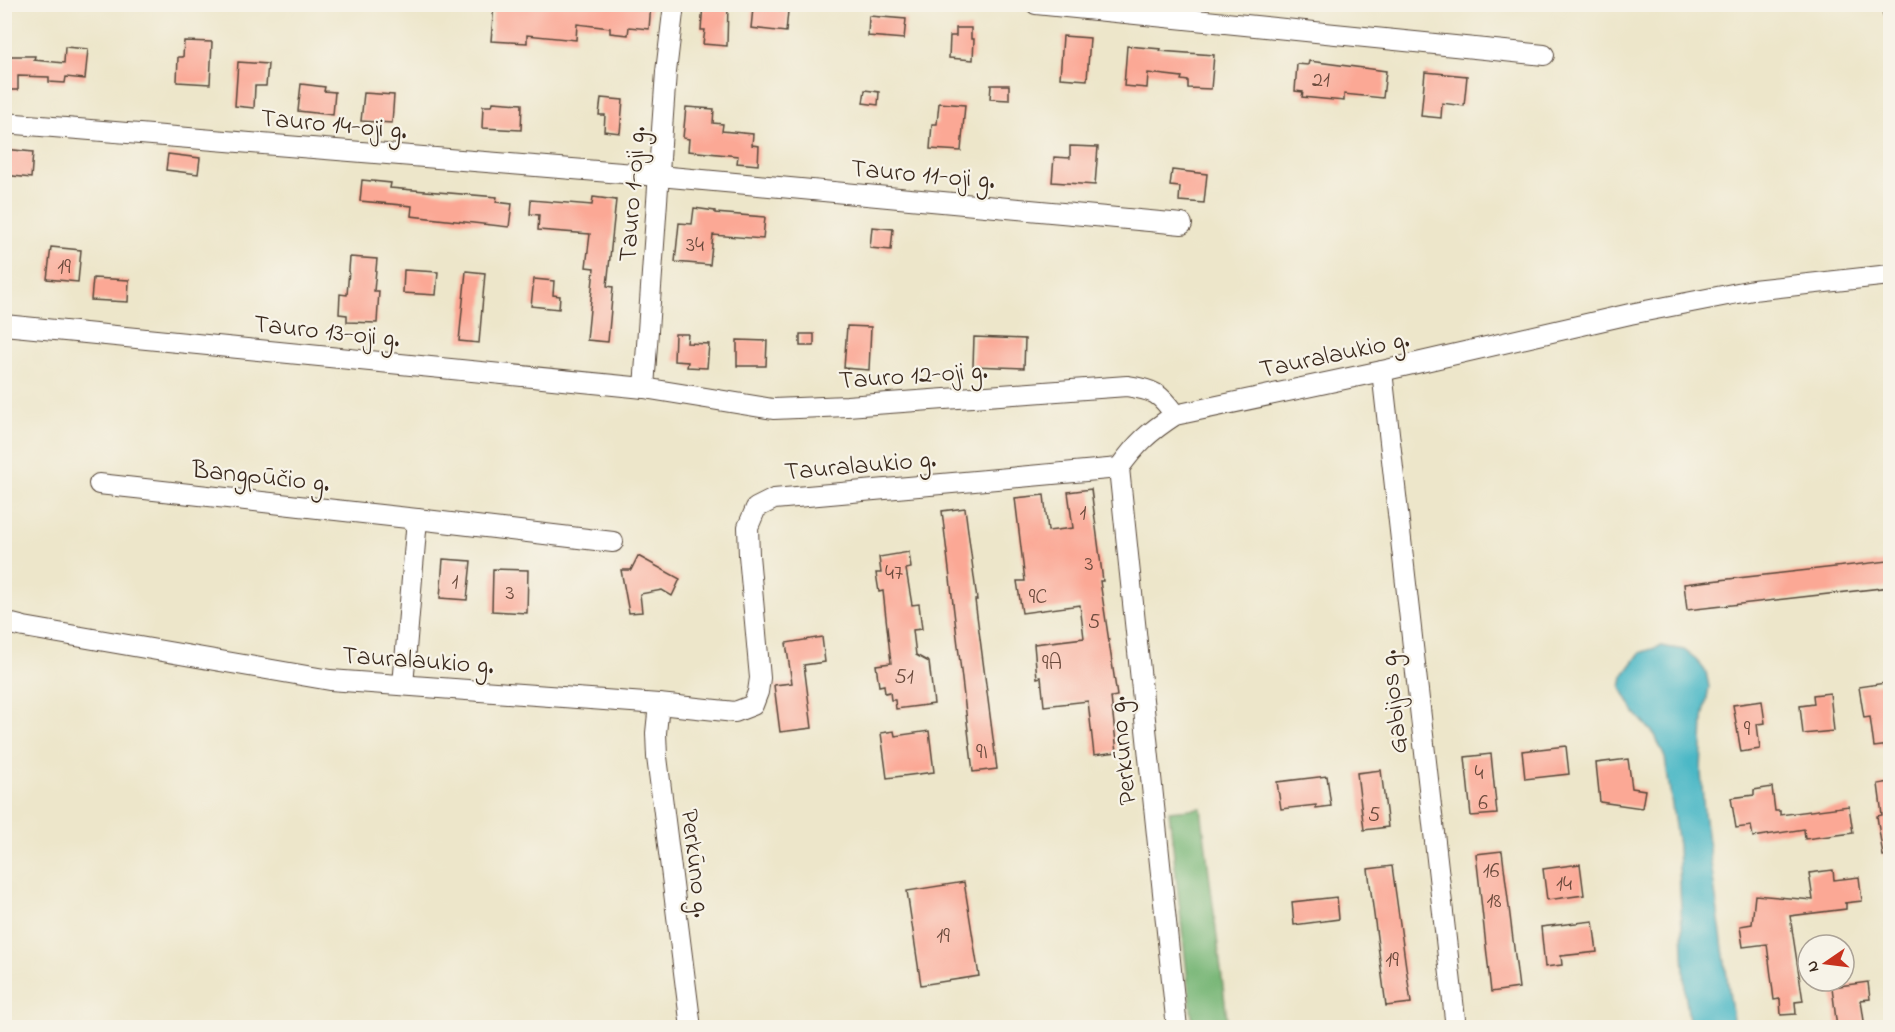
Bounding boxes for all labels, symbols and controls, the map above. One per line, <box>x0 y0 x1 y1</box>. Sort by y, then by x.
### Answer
house number: 21 <box>1312 65 1330 97</box>
street label: Tauro 14-oji g. <box>259 101 409 151</box>
street label: Tauro 1-oji g. <box>610 125 658 263</box>
street label: Tauro 11-oji g. <box>849 151 996 201</box>
house number: 34 <box>686 230 704 262</box>
house number: 19 <box>57 252 71 284</box>
street label: Tauro 13-oji g. <box>252 306 402 360</box>
street label: Tauralaukio g. <box>1256 322 1413 390</box>
street label: Tauro 12-oji g. <box>837 353 989 401</box>
street label: Tauralaukio g. <box>783 441 938 493</box>
street label: Bangpūčio g. <box>189 452 331 504</box>
house number: 1 <box>1080 498 1087 530</box>
house number: 3 <box>1084 549 1094 581</box>
house number: 47 <box>885 558 903 590</box>
house number: 1 <box>452 567 459 599</box>
house number: 3 <box>505 578 515 610</box>
house number: 9C <box>1029 582 1047 614</box>
house number: 5 <box>1088 607 1100 639</box>
street label: Tauralaukio g. <box>341 638 495 686</box>
house number: 9A <box>1042 648 1062 680</box>
street label: Gabijos g. <box>1371 648 1419 755</box>
house number: 51 <box>894 662 914 694</box>
street label: Perkūno g. <box>1099 694 1149 807</box>
house number: 9 <box>1744 714 1751 746</box>
house number: 9I <box>976 737 988 769</box>
house number: 4 <box>1474 758 1484 790</box>
house number: 6 <box>1478 788 1488 820</box>
house number: 5 <box>1368 800 1380 832</box>
street label: Perkūno g. <box>669 807 720 920</box>
house number: 16 <box>1483 856 1500 888</box>
house number: 14 <box>1556 869 1572 901</box>
house number: 18 <box>1486 886 1502 918</box>
house number: 19 <box>936 921 950 953</box>
north arrow <box>1796 933 1856 993</box>
house number: 19 <box>1385 945 1399 977</box>
text: N <box>1800 958 1826 974</box>

